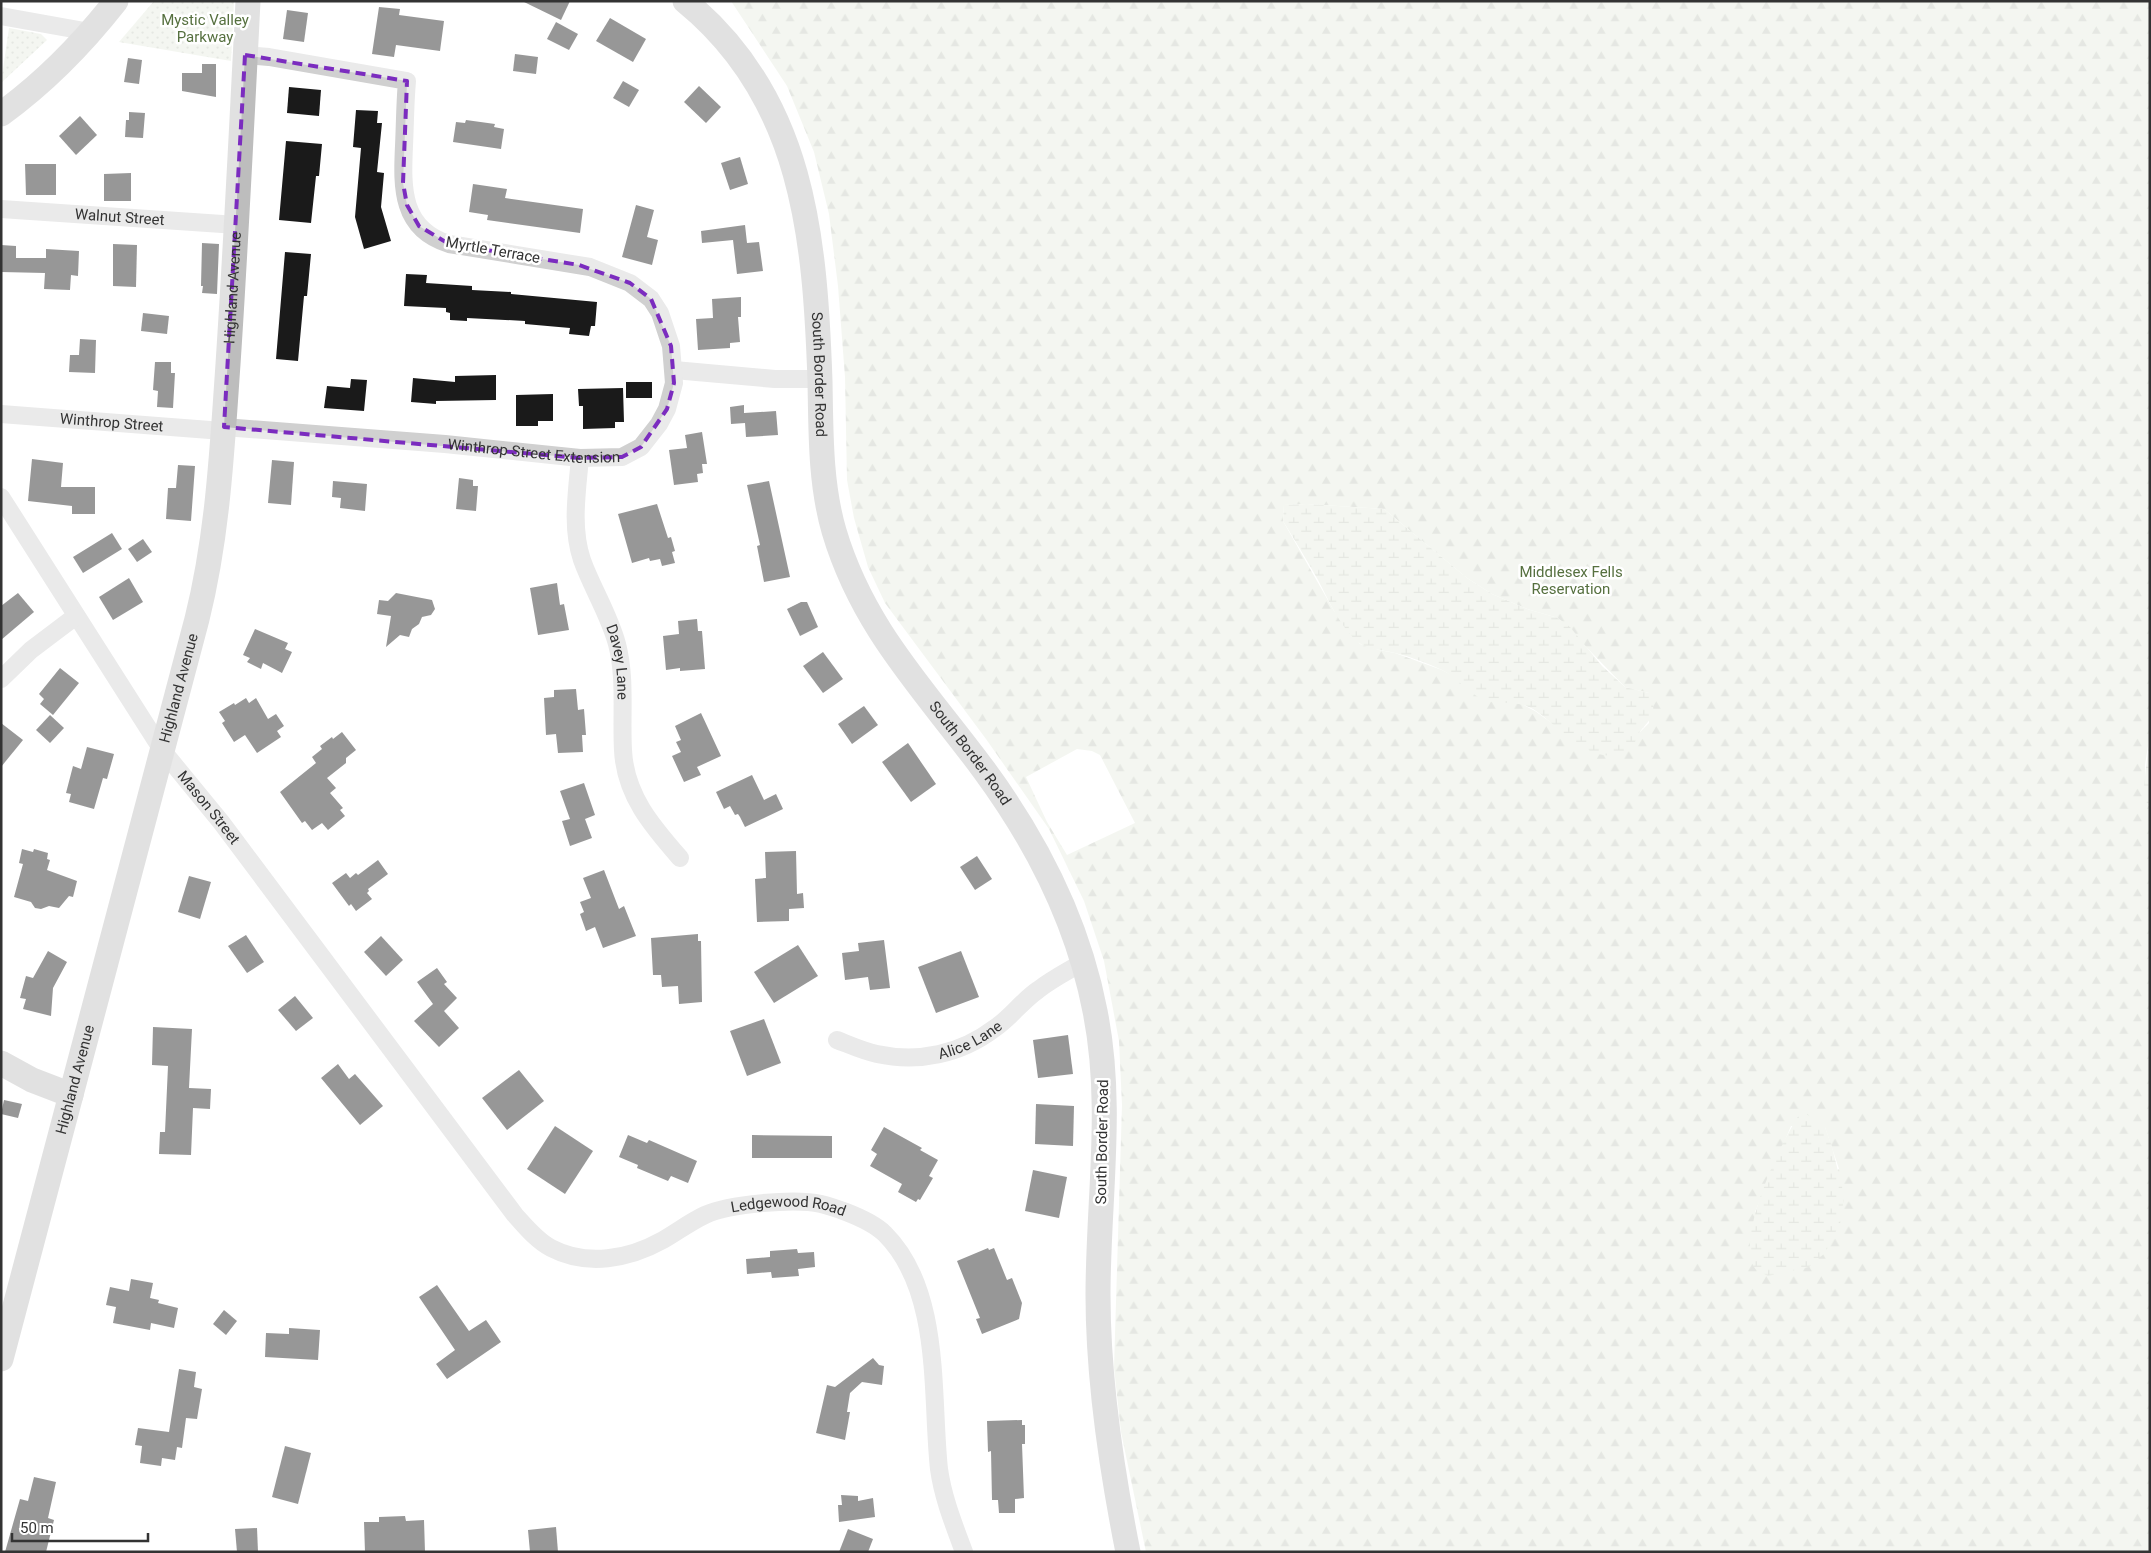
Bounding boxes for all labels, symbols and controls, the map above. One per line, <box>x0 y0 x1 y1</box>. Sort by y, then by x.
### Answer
park label: Mystic Valley Parkway <box>161 11 249 46</box>
street label: Walnut Street <box>74 205 165 229</box>
street label: Highland Avenue <box>220 231 245 345</box>
street label: Myrtle Terrace <box>444 233 542 267</box>
street label: South Border Road <box>808 311 830 437</box>
street label: Winthrop Street <box>59 410 164 435</box>
street label: Winthrop Street Extension <box>447 435 620 467</box>
park label: Middlesex Fells Reservation <box>1519 563 1623 598</box>
street label: Davey Lane <box>602 622 632 700</box>
street label: Highland Avenue <box>156 631 202 745</box>
street label: South Border Road <box>925 698 1015 809</box>
street label: Mason Street <box>174 767 244 848</box>
street label: Alice Lane <box>936 1017 1006 1063</box>
street label: Highland Avenue <box>52 1023 98 1136</box>
street label: South Border Road <box>1092 1079 1112 1205</box>
street label: Ledgewood Road <box>729 1193 848 1220</box>
scale bar <box>12 1510 149 1542</box>
text: 50 m <box>20 1519 54 1537</box>

